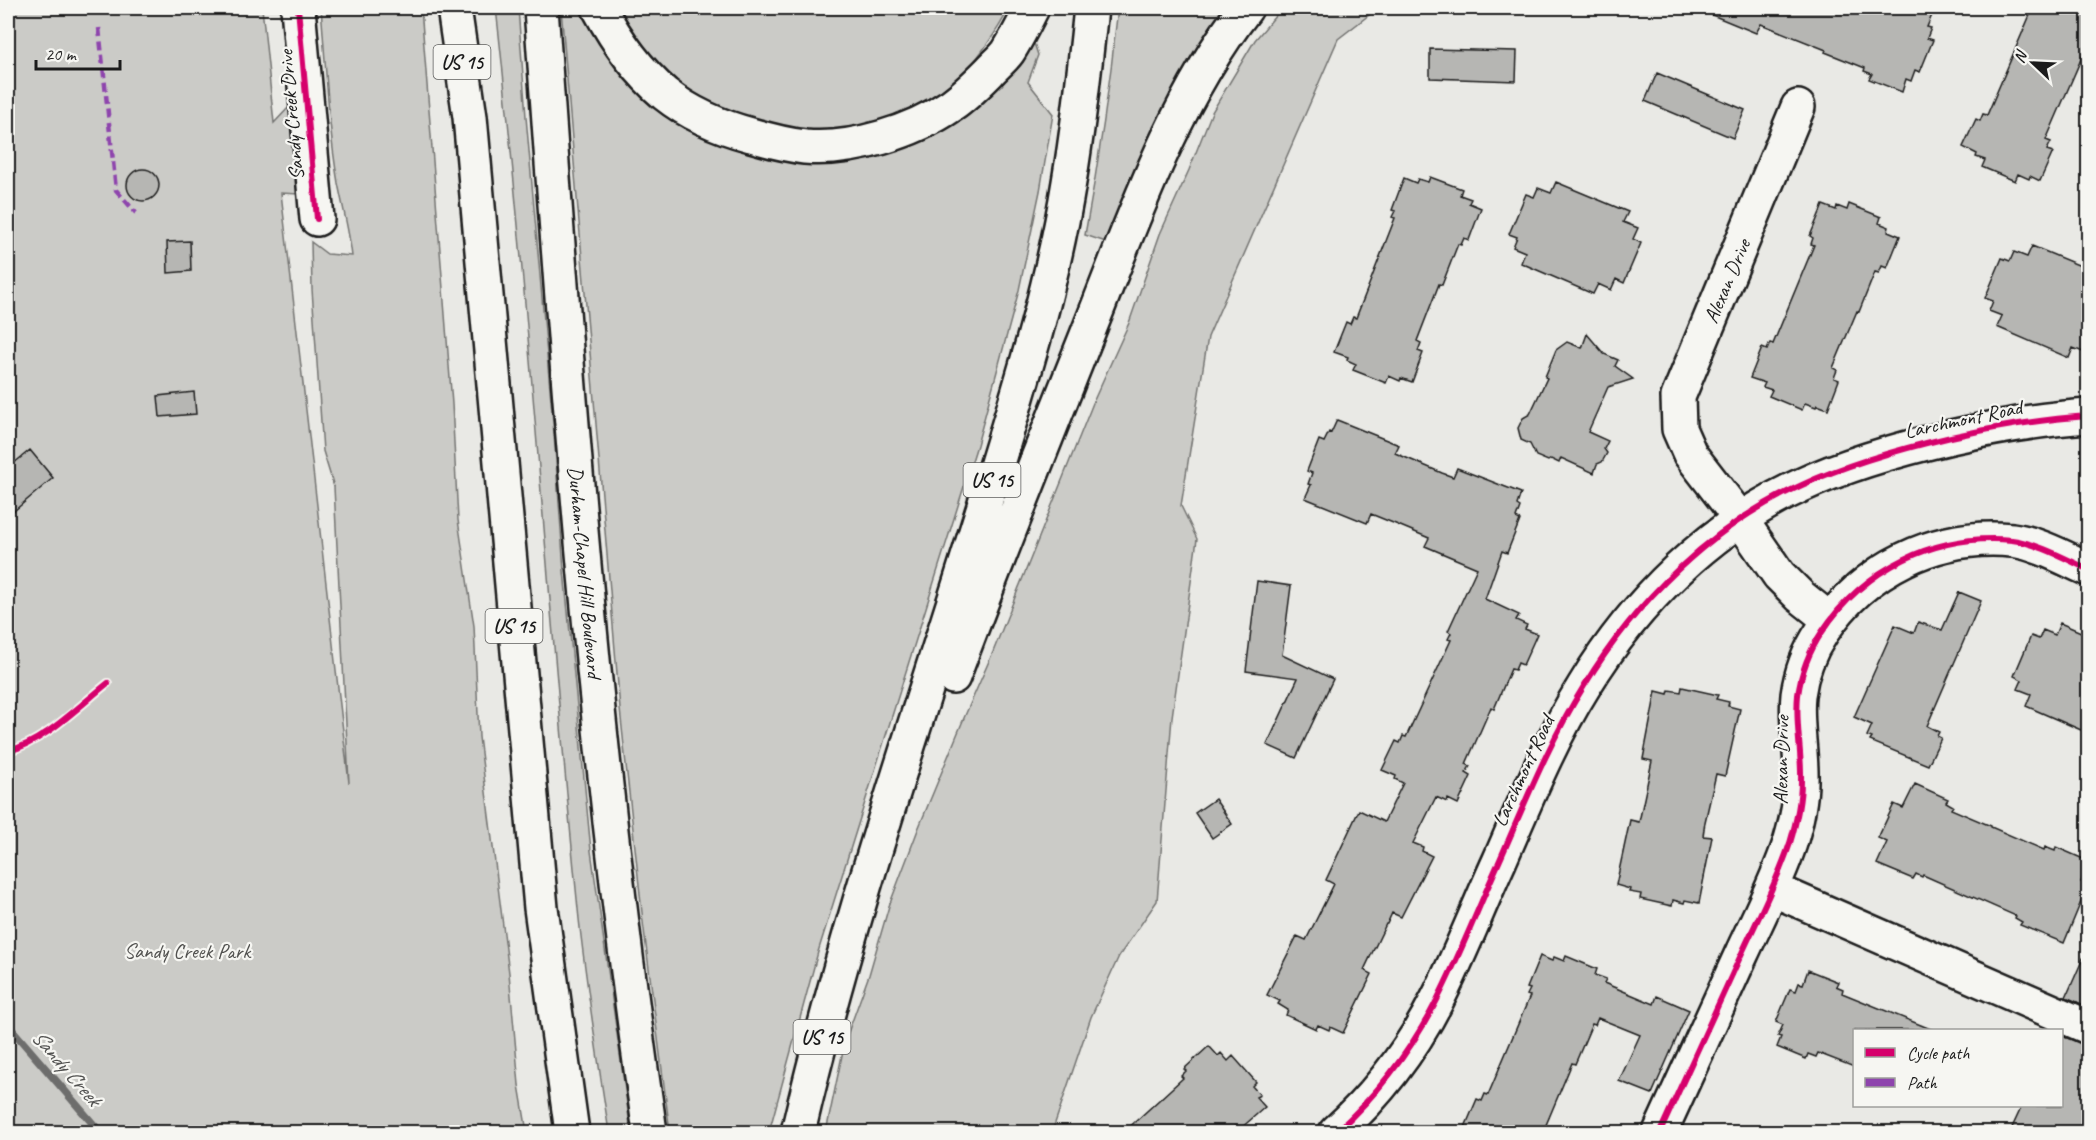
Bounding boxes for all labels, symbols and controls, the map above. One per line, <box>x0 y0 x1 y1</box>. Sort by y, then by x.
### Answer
scale bar <box>36 33 120 71</box>
north arrow <box>2003 33 2063 93</box>
text: 20 m <box>45 43 78 65</box>
road number: US 15 <box>434 45 490 79</box>
text: N <box>2009 46 2032 66</box>
street label: Sandy Creek Drive <box>272 47 310 181</box>
street label: Alexan Drive <box>1698 233 1757 327</box>
street label: Larchmont Road <box>1902 393 2028 444</box>
road number: US 15 <box>964 463 1020 497</box>
street label: Durham-Chapel Hill Boulevard <box>562 465 608 682</box>
road number: US 15 <box>486 609 542 643</box>
street label: Larchmont Road <box>1486 708 1562 830</box>
street label: Alexan Drive <box>1767 713 1795 805</box>
park label: Sandy Creek Park <box>124 938 252 964</box>
road number: US 15 <box>794 1020 850 1054</box>
water label: Sandy Creek <box>25 1024 110 1115</box>
legend <box>1853 1029 2063 1107</box>
text: Cycle path <box>1907 1042 1970 1064</box>
text: Path <box>1907 1072 1937 1094</box>

